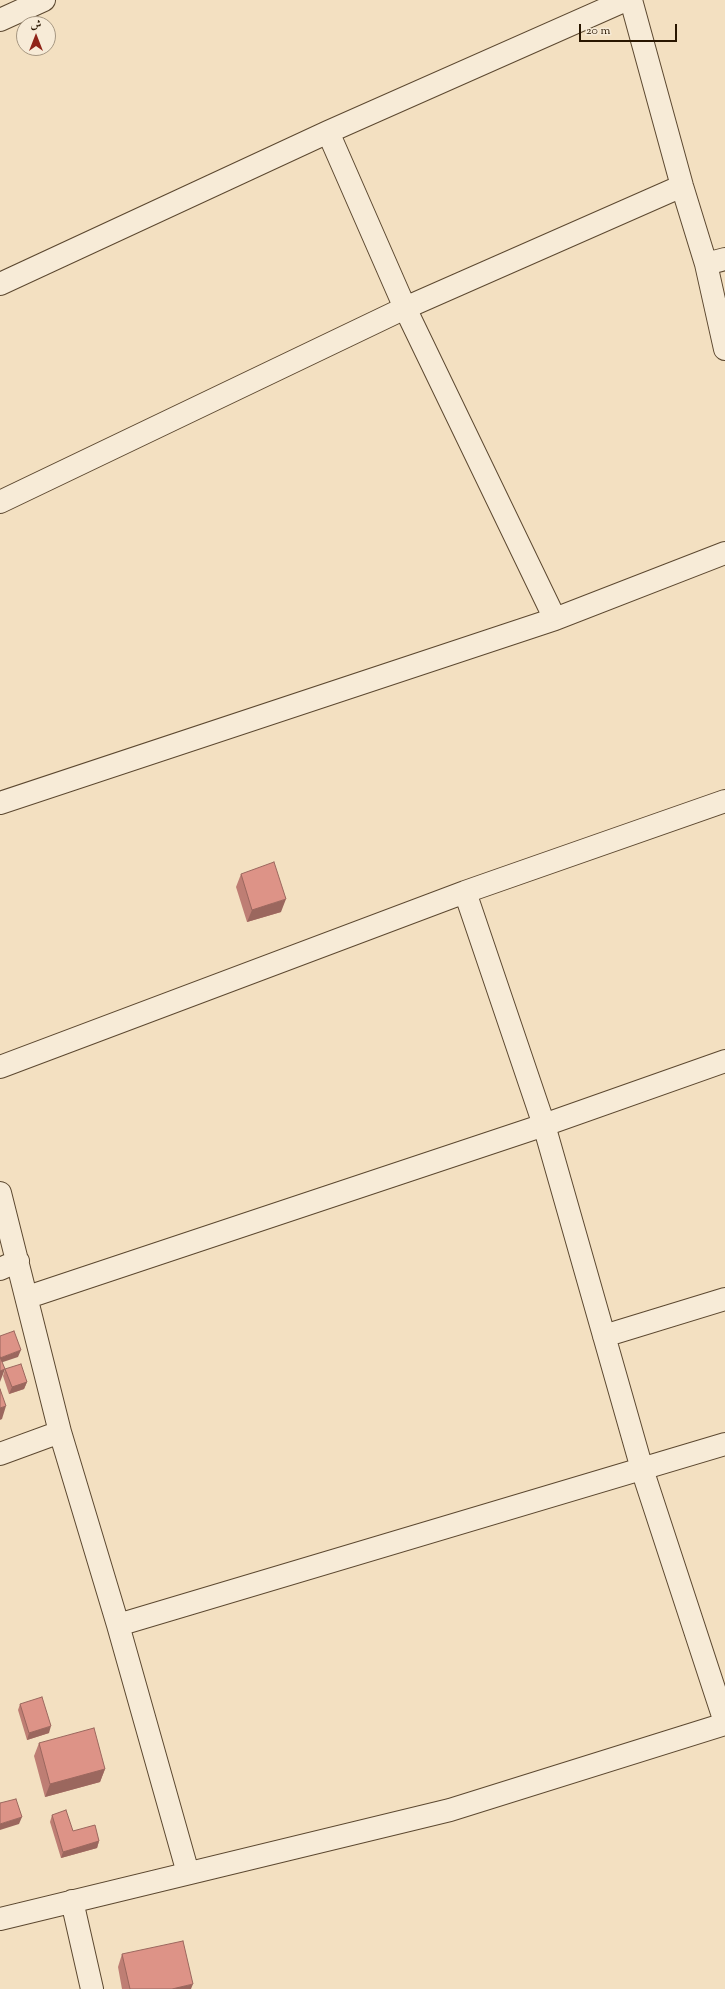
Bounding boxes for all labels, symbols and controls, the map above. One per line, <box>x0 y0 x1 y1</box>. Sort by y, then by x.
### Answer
north arrow <box>16 16 56 56</box>
scale bar <box>581 16 679 42</box>
text: ش <box>31 17 41 33</box>
text: 20 m <box>586 22 610 40</box>

